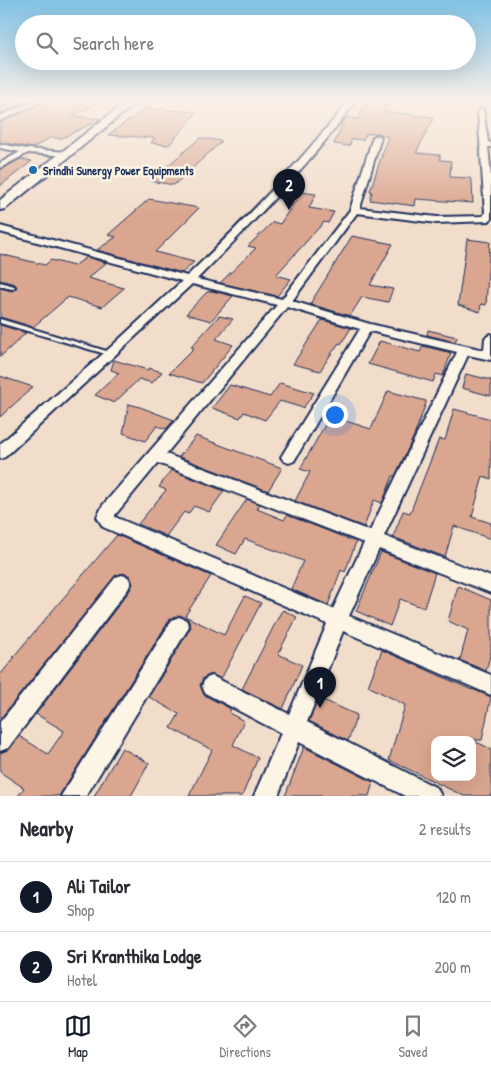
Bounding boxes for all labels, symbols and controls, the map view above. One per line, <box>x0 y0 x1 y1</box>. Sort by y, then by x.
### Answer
search box <box>15 15 476 70</box>
icon: search <box>33 29 61 57</box>
text: Search here <box>73 30 154 56</box>
place label: Srindhi Sunergy Power Equipments <box>43 162 194 180</box>
marker: Srindhi Sunergy Power Equipments <box>27 164 39 176</box>
pin: 2 <box>273 169 305 210</box>
your location <box>322 402 348 428</box>
pin: 1 <box>304 667 336 708</box>
map controls <box>431 736 476 781</box>
button: layers <box>431 736 476 781</box>
text: Nearby <box>20 814 73 843</box>
text: 2 results <box>419 818 471 840</box>
text: Ali Tailor <box>67 873 131 899</box>
text: 1 <box>33 886 39 908</box>
text: 120 m <box>436 886 471 908</box>
text: Shop <box>67 899 94 921</box>
text: Sri Kranthika Lodge <box>67 943 202 969</box>
text: 2 <box>32 956 40 978</box>
text: 200 m <box>435 956 471 978</box>
text: Hotel <box>67 969 97 991</box>
tab: Map <box>64 1012 92 1061</box>
tab: Directions <box>219 1012 271 1061</box>
tab: Saved <box>399 1012 427 1061</box>

